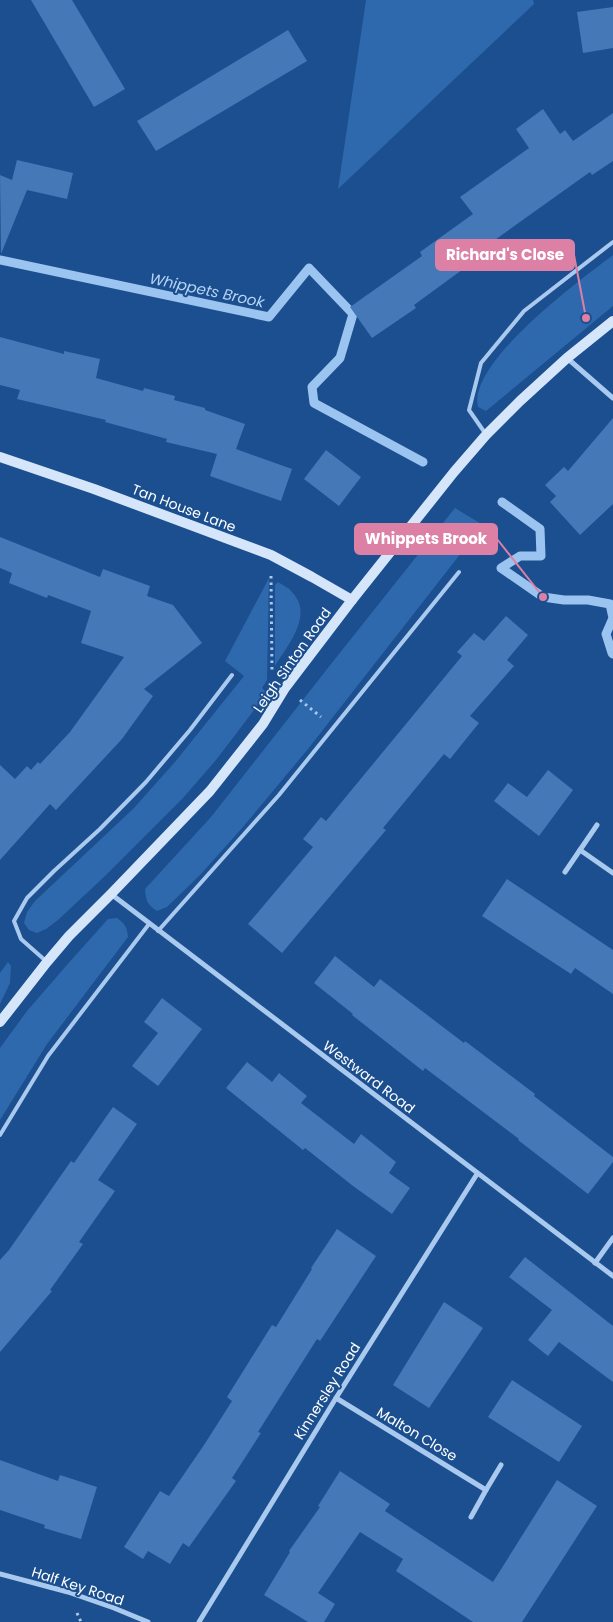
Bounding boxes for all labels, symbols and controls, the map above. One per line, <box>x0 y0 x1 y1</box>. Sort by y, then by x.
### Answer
callout: Richard's Close <box>436 240 574 270</box>
text: Richard's Close <box>446 244 564 265</box>
water label: Whippets Brook <box>148 268 268 313</box>
street label: Tan House Lane <box>129 479 239 537</box>
callout: Whippets Brook <box>355 524 497 554</box>
text: Whippets Brook <box>365 528 488 549</box>
street label: Leigh Sinton Road <box>248 603 336 717</box>
street label: Westward Road <box>319 1036 419 1118</box>
street label: Kinnersley Road <box>289 1339 365 1443</box>
street label: Malton Close <box>373 1402 461 1466</box>
street label: Half Key Road <box>29 1562 127 1610</box>

